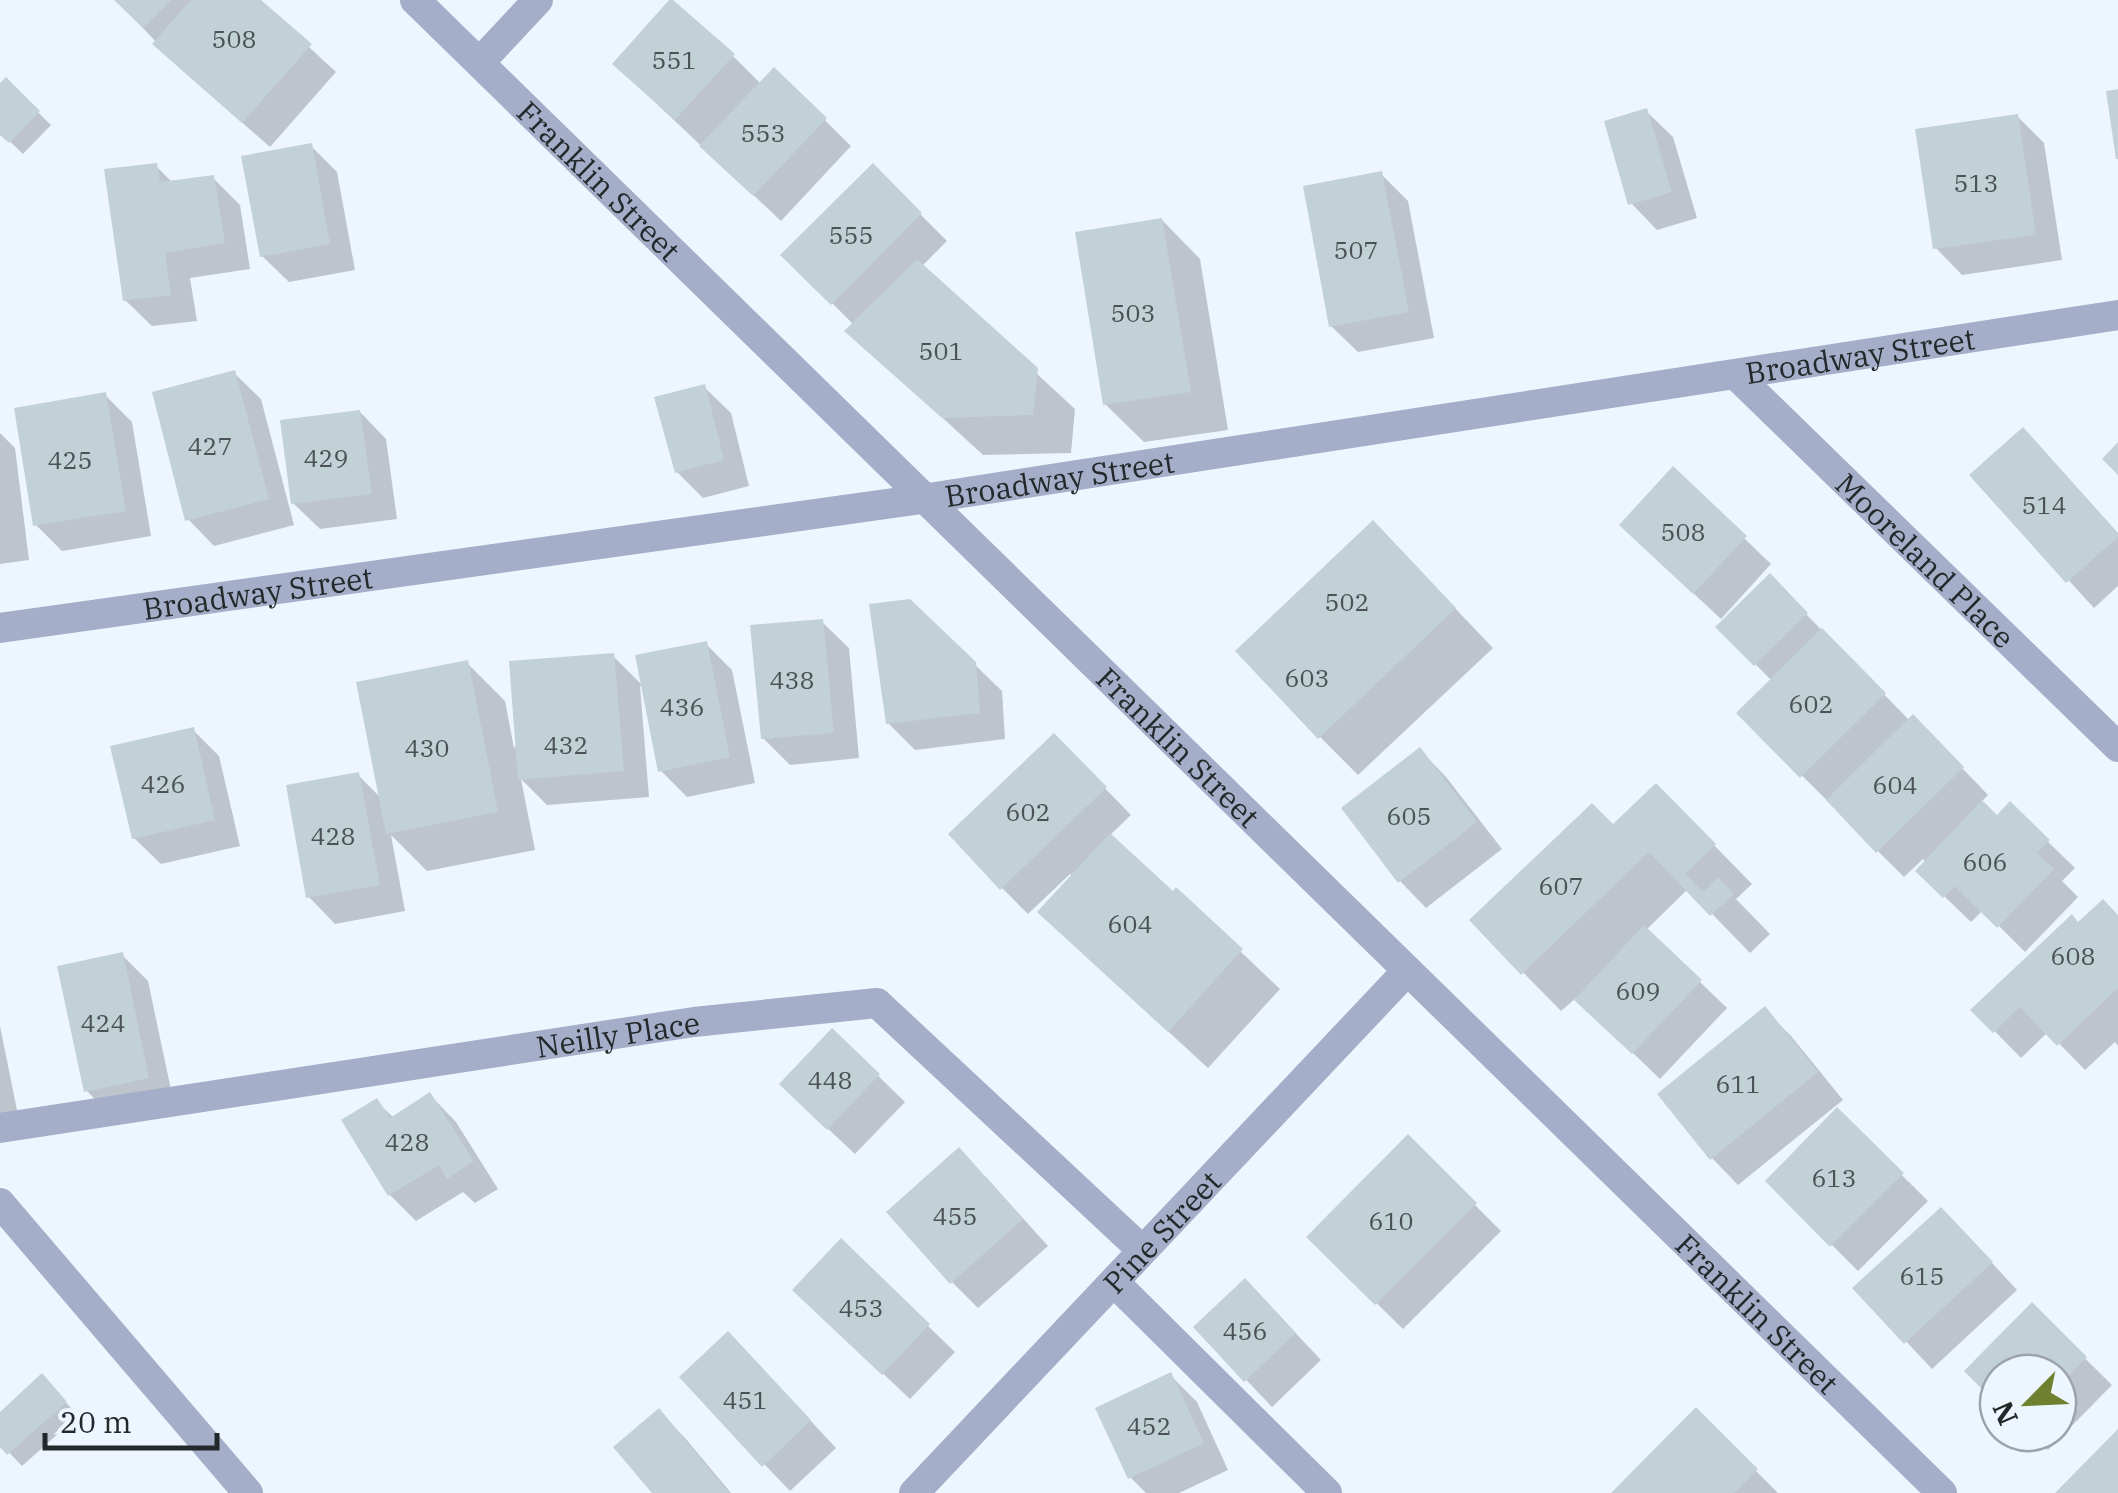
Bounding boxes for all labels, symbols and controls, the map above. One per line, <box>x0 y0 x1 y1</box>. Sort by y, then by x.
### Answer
house number: 508 <box>211 22 257 55</box>
house number: 551 <box>651 43 697 76</box>
street label: Franklin Street <box>510 92 689 269</box>
house number: 553 <box>740 116 786 149</box>
house number: 513 <box>1953 166 1999 199</box>
house number: 555 <box>828 218 874 251</box>
house number: 507 <box>1333 233 1379 266</box>
house number: 503 <box>1110 296 1156 329</box>
street label: Broadway Street <box>1742 318 1977 392</box>
house number: 501 <box>918 334 964 367</box>
house number: 427 <box>187 429 233 462</box>
house number: 429 <box>303 441 349 474</box>
street label: Broadway Street <box>942 441 1177 515</box>
house number: 425 <box>47 443 93 476</box>
street label: Mooreland Place <box>1828 464 2024 656</box>
house number: 514 <box>2021 488 2067 521</box>
house number: 508 <box>1660 515 1706 548</box>
street label: Broadway Street <box>140 557 375 627</box>
house number: 502 <box>1324 585 1370 618</box>
street label: Franklin Street <box>1089 658 1269 835</box>
house number: 603 <box>1284 661 1330 694</box>
house number: 438 <box>769 663 815 696</box>
house number: 602 <box>1788 687 1834 720</box>
house number: 436 <box>659 690 705 723</box>
house number: 432 <box>543 728 589 761</box>
house number: 430 <box>404 731 450 764</box>
house number: 426 <box>140 767 186 800</box>
house number: 604 <box>1872 768 1918 801</box>
house number: 602 <box>1005 795 1051 828</box>
house number: 605 <box>1386 799 1432 832</box>
house number: 428 <box>310 819 356 852</box>
house number: 606 <box>1962 845 2008 878</box>
house number: 607 <box>1538 869 1584 902</box>
house number: 604 <box>1107 907 1153 940</box>
house number: 608 <box>2050 939 2096 972</box>
house number: 609 <box>1615 974 1661 1007</box>
street label: Neilly Place <box>533 1002 702 1065</box>
house number: 424 <box>80 1006 126 1039</box>
house number: 448 <box>807 1063 853 1096</box>
house number: 611 <box>1715 1067 1761 1100</box>
house number: 428 <box>384 1125 430 1158</box>
house number: 613 <box>1811 1161 1857 1194</box>
street label: Pine Street <box>1094 1162 1228 1301</box>
house number: 455 <box>932 1199 978 1232</box>
house number: 610 <box>1368 1204 1414 1237</box>
street label: Franklin Street <box>1668 1224 1848 1401</box>
house number: 615 <box>1899 1259 1945 1292</box>
house number: 453 <box>838 1291 884 1324</box>
house number: 456 <box>1222 1314 1268 1347</box>
north arrow <box>1978 1353 2078 1453</box>
house number: 451 <box>722 1383 768 1416</box>
scale bar <box>45 1388 218 1450</box>
text: N <box>1983 1396 2026 1431</box>
text: 20 m <box>60 1402 132 1441</box>
house number: 452 <box>1126 1409 1172 1442</box>

